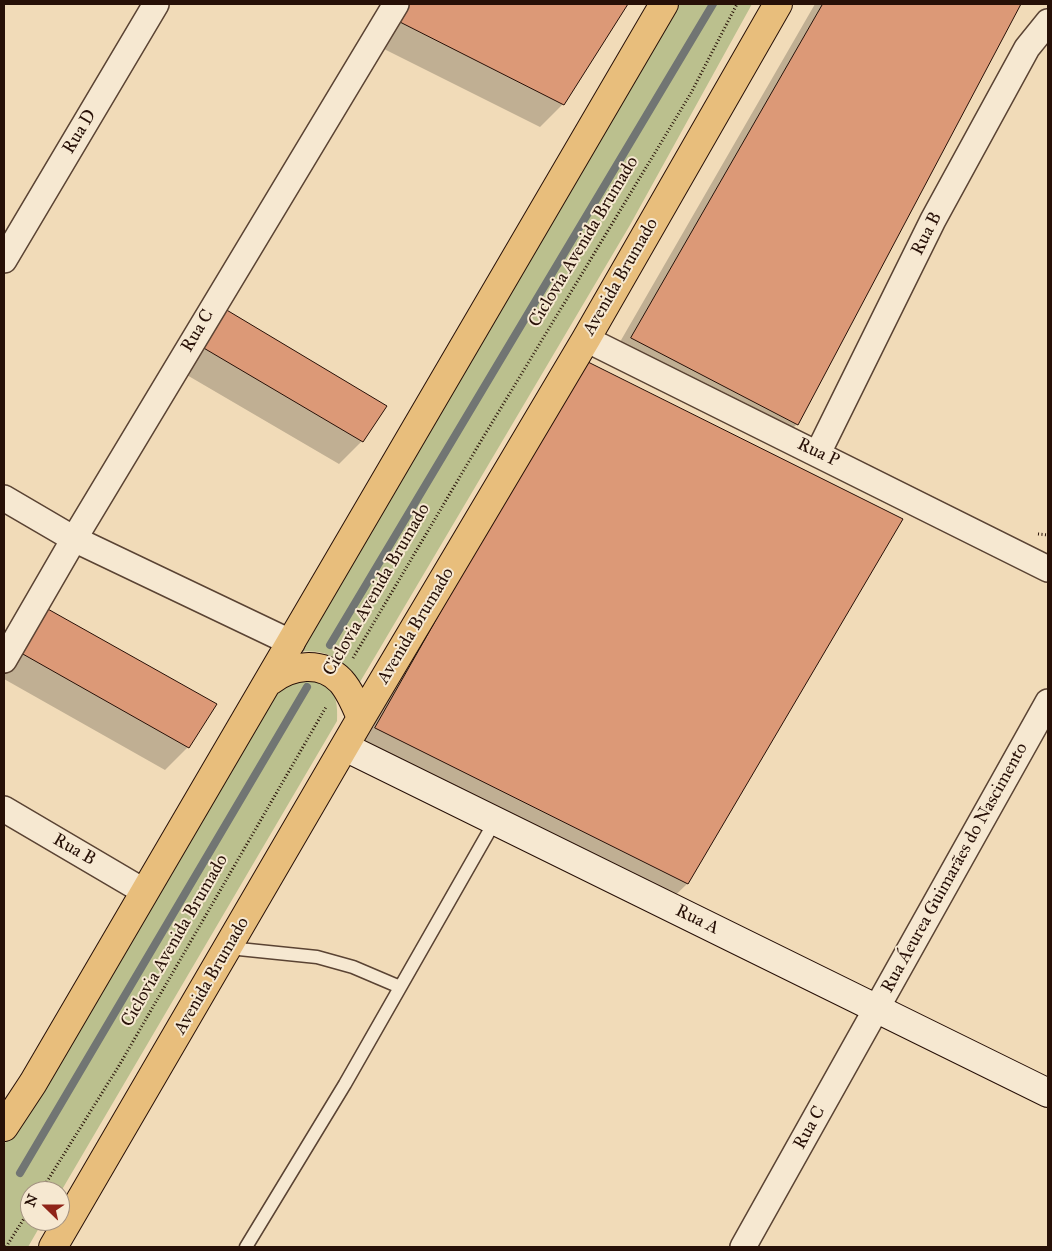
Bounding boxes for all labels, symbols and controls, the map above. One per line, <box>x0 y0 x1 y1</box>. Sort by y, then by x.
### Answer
street label: Rua D <box>58 106 102 158</box>
street label: Ciclovia Avenida Brumado <box>524 153 644 331</box>
street label: Rua B <box>907 209 947 259</box>
street label: Avenida Brumado <box>579 215 663 339</box>
street label: Rua C <box>177 306 219 356</box>
street label: Rua P <box>794 434 842 472</box>
street label: Ciclovia Avenida Brumado <box>319 500 435 680</box>
street label: Avenida Brumado <box>373 564 459 688</box>
street label: Rua Áeurea Guimarães do Nascimento <box>877 739 1033 997</box>
street label: Rua B <box>49 829 99 871</box>
street label: Ciclovia Avenida Brumado <box>117 851 233 1031</box>
street label: Rua A <box>672 900 722 940</box>
street label: Avenida Brumado <box>170 914 254 1038</box>
street label: Rua C <box>789 1103 831 1153</box>
north arrow <box>20 1181 70 1231</box>
text: N <box>21 1192 42 1209</box>

